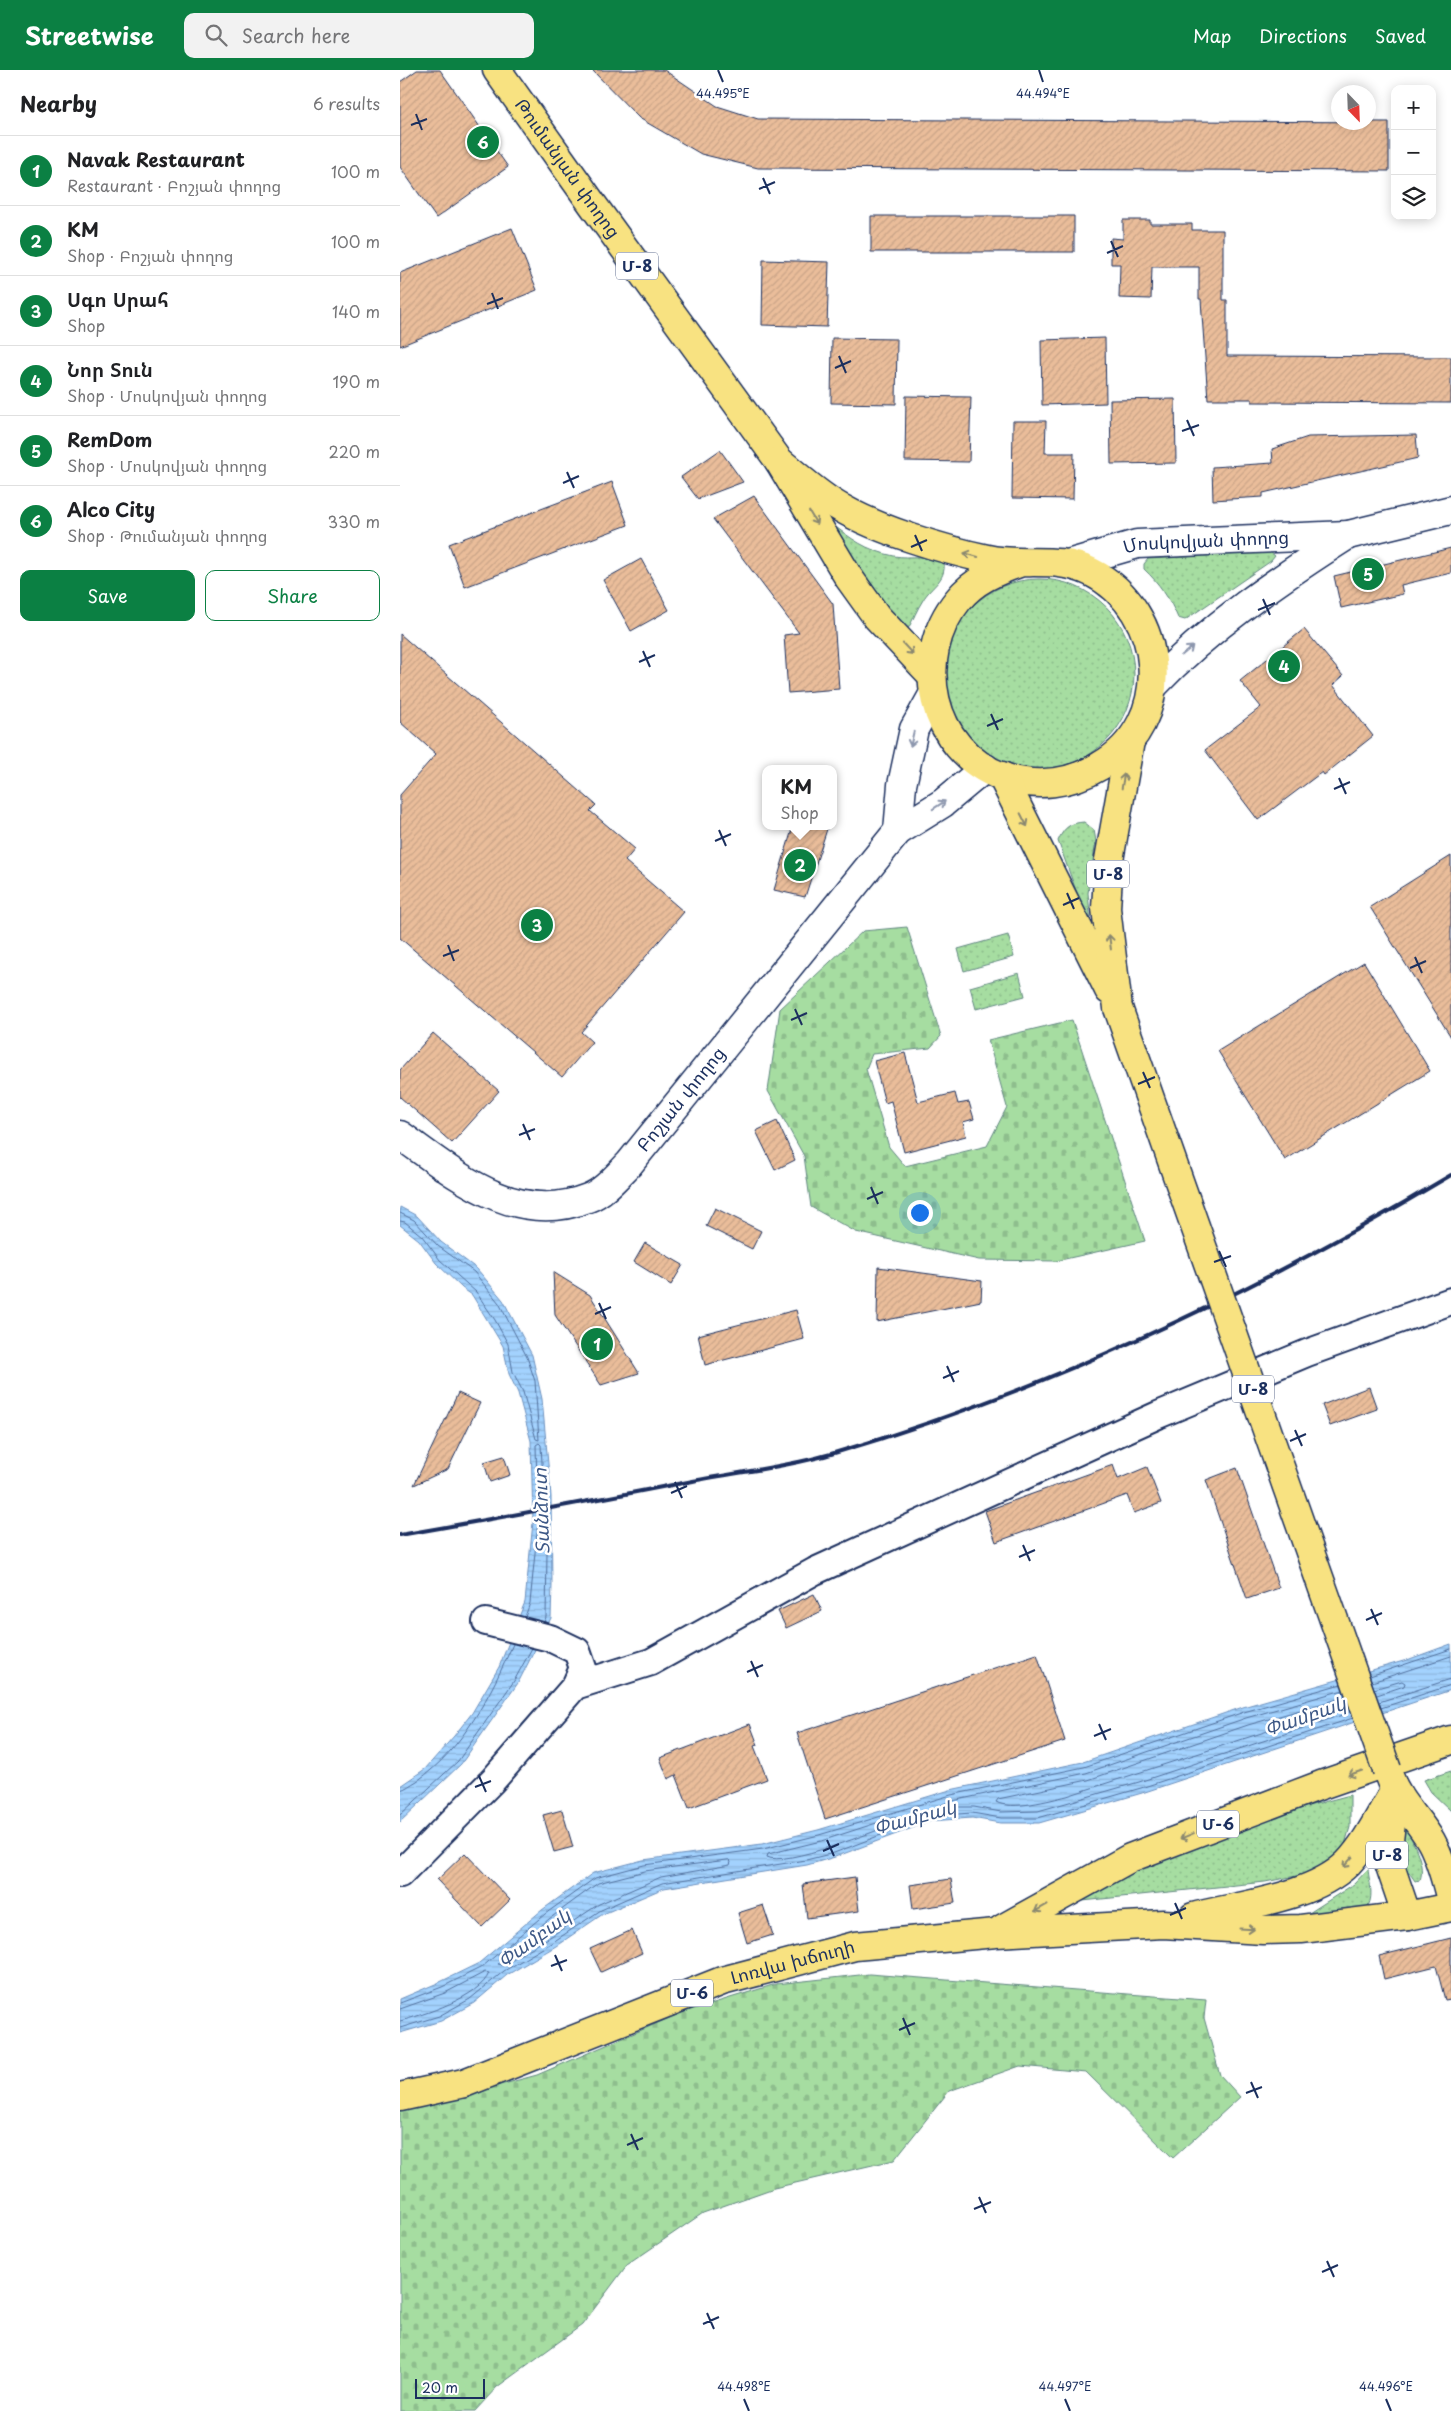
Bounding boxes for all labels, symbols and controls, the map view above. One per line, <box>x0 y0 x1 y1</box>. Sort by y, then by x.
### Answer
search box <box>184 13 534 58</box>
text: Streetwise <box>25 17 154 53</box>
icon: search <box>202 21 230 49</box>
text: Search here <box>242 21 350 49</box>
text: Map <box>1193 22 1231 49</box>
text: Directions <box>1259 22 1347 49</box>
text: Saved <box>1375 22 1426 49</box>
text: 44.495°E <box>696 84 750 102</box>
text: 44.494°E <box>1016 84 1070 102</box>
north arrow <box>1331 85 1376 130</box>
map controls <box>1391 85 1436 220</box>
button: + <box>1391 85 1436 130</box>
text: Nearby <box>20 87 97 119</box>
text: 6 results <box>313 91 380 115</box>
street label: Թումանյան փողոց <box>509 92 628 243</box>
pin: 6 <box>467 123 499 161</box>
button: − <box>1391 130 1436 175</box>
text: Navak Restaurant <box>67 145 245 173</box>
text: 1 <box>32 159 40 183</box>
text: 100 m <box>331 159 380 183</box>
text: Restaurant · Բոշյան փողոց <box>67 173 281 197</box>
button: layers <box>1391 175 1436 220</box>
text: KM <box>67 215 99 243</box>
text: 2 <box>30 229 42 253</box>
text: 100 m <box>331 229 380 253</box>
text: Shop · Բոշյան փողոց <box>67 243 233 267</box>
road number: Մ-8 <box>616 252 658 280</box>
text: Սգո Սրահ <box>67 285 169 313</box>
text: 3 <box>31 299 41 323</box>
text: 140 m <box>332 299 380 323</box>
text: Shop <box>67 313 105 337</box>
text: Նոր Տուն <box>67 355 153 383</box>
text: 4 <box>31 369 41 393</box>
text: 190 m <box>332 369 380 393</box>
text: Shop · Մոսկովյան փողոց <box>67 383 267 407</box>
text: RemDom <box>67 425 152 453</box>
text: 5 <box>31 439 41 463</box>
text: 220 m <box>329 439 380 463</box>
text: Shop · Մոսկովյան փողոց <box>67 453 267 477</box>
text: Alco City <box>67 495 155 523</box>
text: 6 <box>30 509 42 533</box>
text: 330 m <box>327 509 380 533</box>
one-way arrow <box>809 511 819 525</box>
text: Shop · Թումանյան փողոց <box>67 523 267 547</box>
street label: Մոսկովյան փողոց <box>1119 523 1290 559</box>
one-way arrow <box>964 549 980 559</box>
pin: 5 <box>1352 555 1384 593</box>
button: Save <box>20 570 195 621</box>
button: Share <box>205 570 380 621</box>
one-way arrow <box>902 643 914 656</box>
one-way arrow <box>1181 646 1194 657</box>
pin: 4 <box>1268 647 1300 685</box>
one-way arrow <box>907 730 916 746</box>
popup <box>762 765 837 830</box>
text: KM <box>780 772 812 800</box>
one-way arrow <box>1118 774 1128 790</box>
one-way arrow <box>932 799 946 810</box>
text: Shop <box>780 800 819 824</box>
one-way arrow <box>1020 812 1029 827</box>
pin: 2 <box>784 846 816 884</box>
road number: Մ-8 <box>1087 861 1129 888</box>
pin: 3 <box>521 906 553 944</box>
one-way arrow <box>1105 935 1115 951</box>
street label: Բոշյան փողոց <box>629 1040 731 1157</box>
your location <box>907 1200 933 1226</box>
pin: 1 <box>581 1325 613 1363</box>
road number: Մ-8 <box>1232 1376 1274 1402</box>
water label: Տանձուտ <box>524 1467 555 1554</box>
water label: Փամբակ <box>1260 1688 1351 1742</box>
one-way arrow <box>1348 1769 1364 1778</box>
water label: Փամբակ <box>870 1791 961 1840</box>
road number: Մ-6 <box>1197 1810 1239 1838</box>
one-way arrow <box>1180 1832 1195 1841</box>
road number: Մ-8 <box>1366 1842 1408 1868</box>
one-way arrow <box>1342 1855 1354 1868</box>
water label: Փամբակ <box>491 1900 577 1973</box>
one-way arrow <box>1035 1903 1049 1913</box>
one-way arrow <box>1239 1924 1255 1933</box>
street label: Լոռվա խճուղի <box>727 1932 857 1990</box>
road number: Մ-6 <box>671 1980 713 2006</box>
scale bar <box>415 2376 485 2399</box>
text: 20 m <box>422 2377 458 2398</box>
text: 44.498°E <box>717 2377 771 2395</box>
text: 44.497°E <box>1039 2377 1091 2395</box>
text: 44.496°E <box>1359 2377 1413 2395</box>

